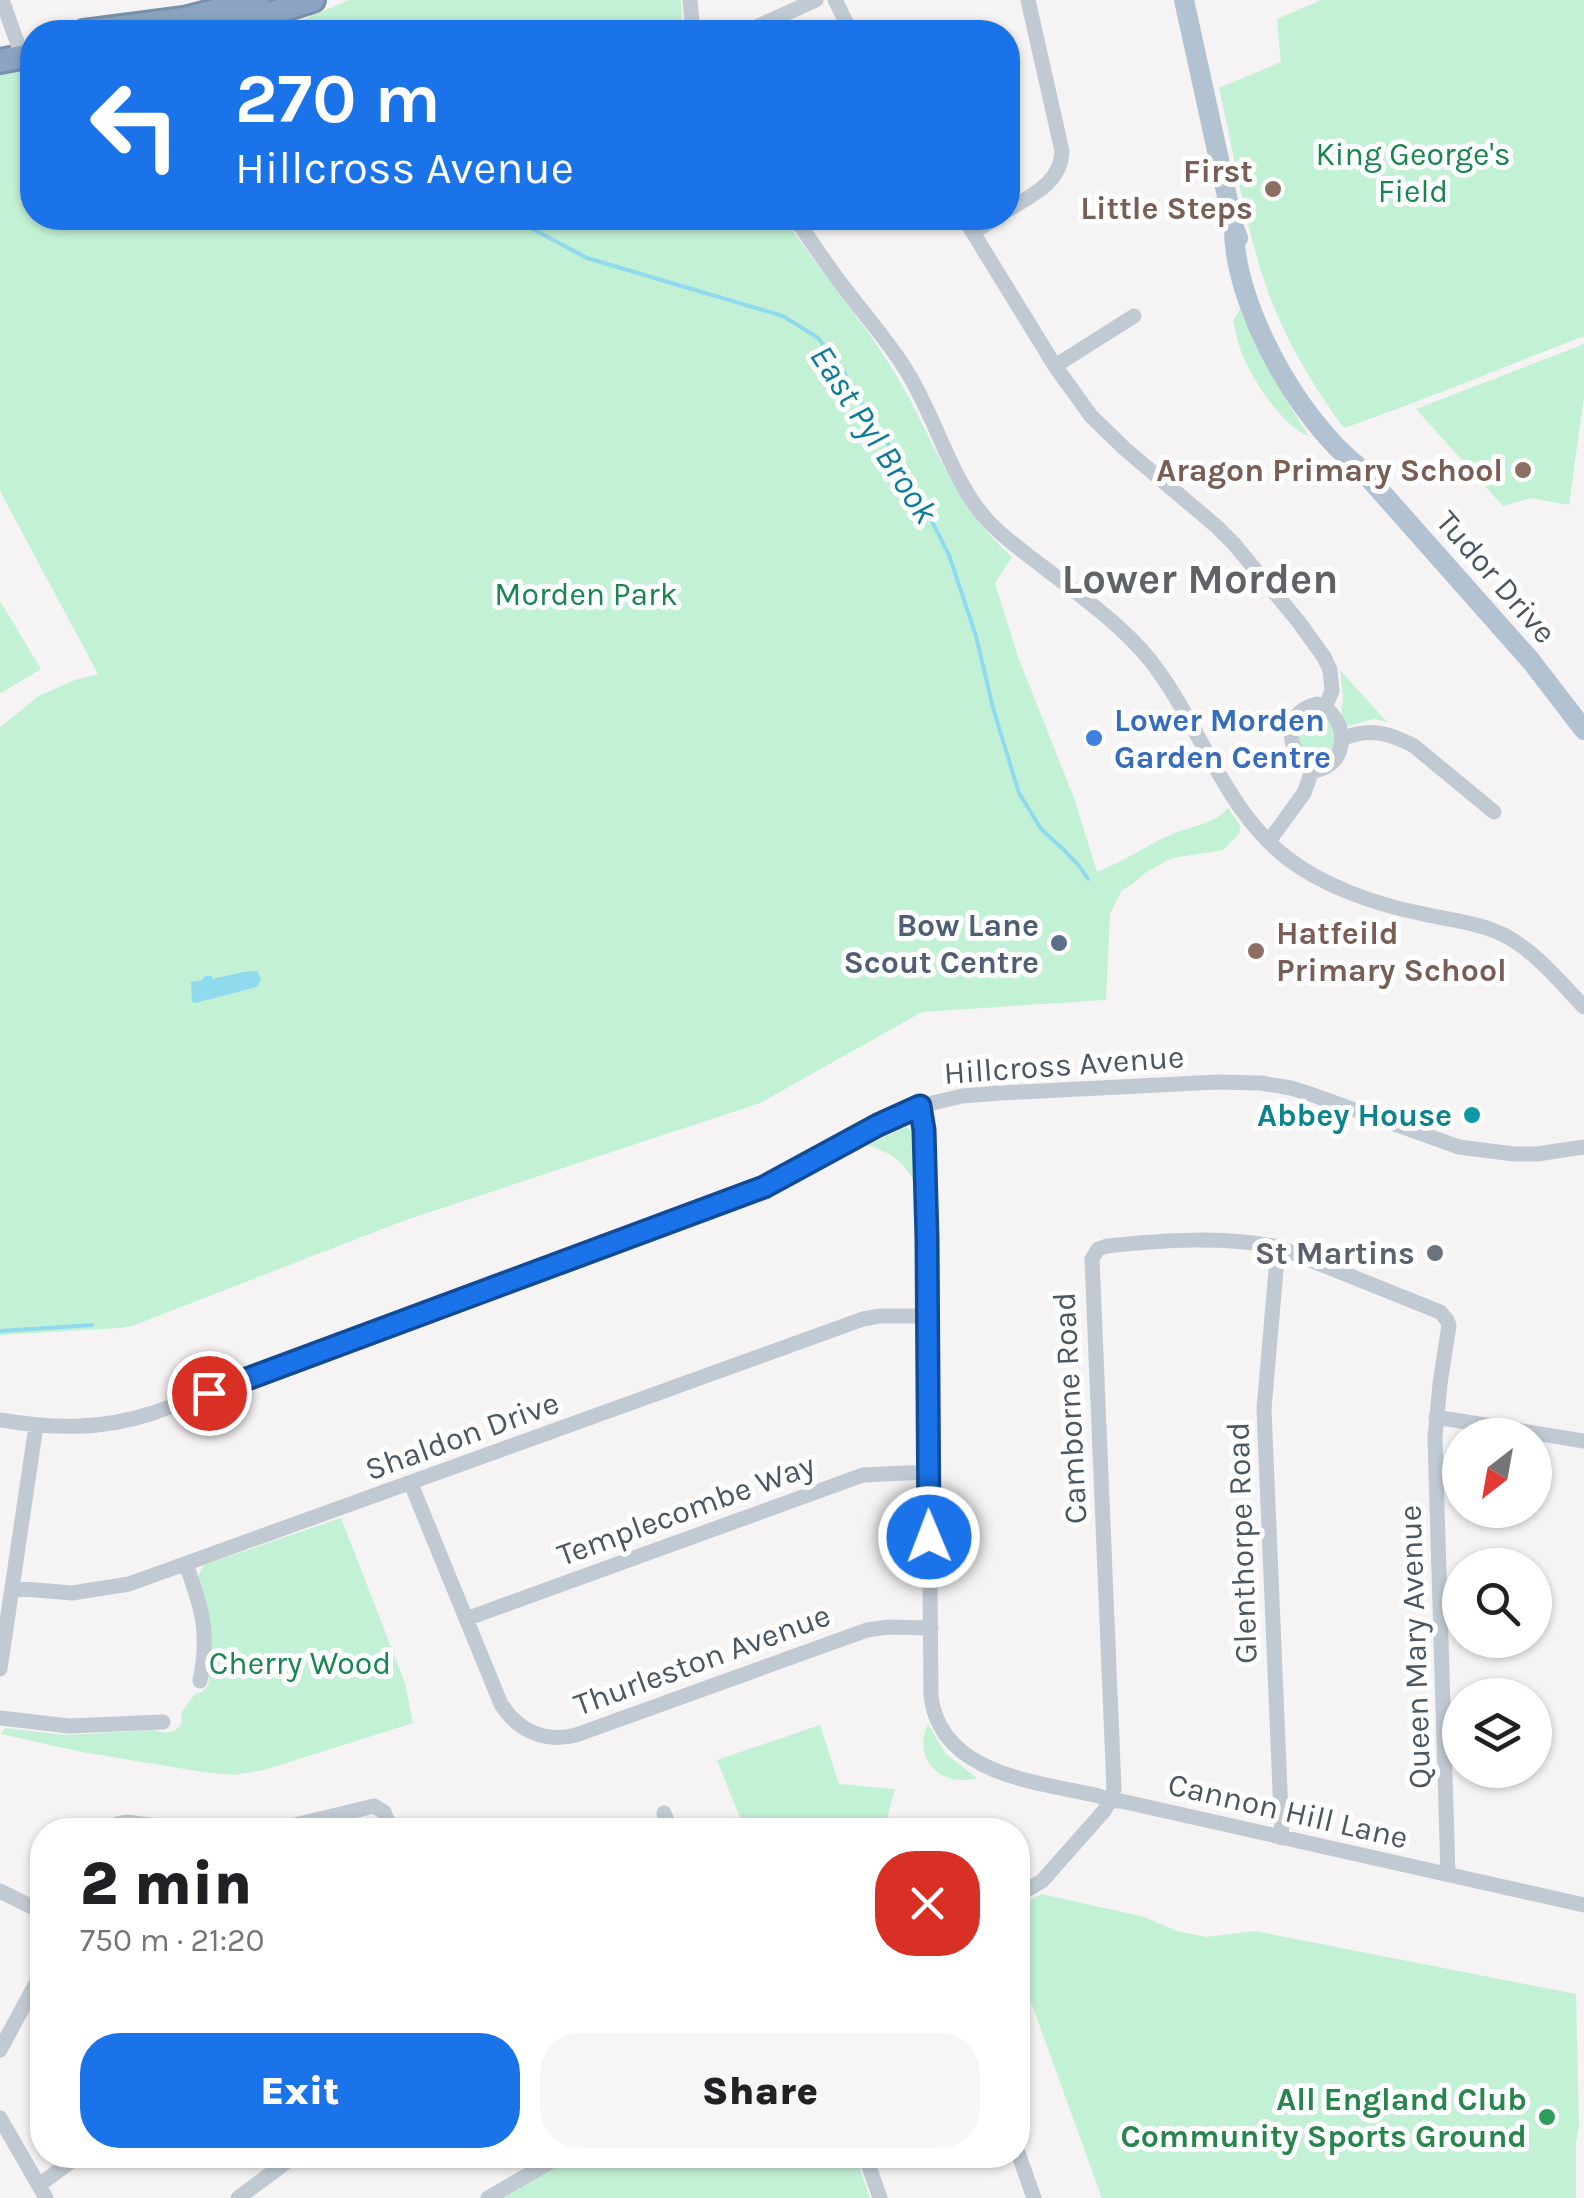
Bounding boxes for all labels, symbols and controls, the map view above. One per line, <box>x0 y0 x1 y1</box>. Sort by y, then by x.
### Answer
text: 270 m <box>235 58 441 140</box>
icon: left <box>70 60 200 190</box>
park label: King George's Field <box>1315 136 1511 210</box>
text: Hillcross Avenue <box>235 142 574 194</box>
place label: First Little Steps <box>1080 153 1253 227</box>
marker: First Little Steps <box>1262 178 1284 200</box>
water label: East Pyl Brook <box>801 337 947 531</box>
place label: Aragon Primary School <box>1156 452 1503 489</box>
marker: Aragon Primary School <box>1512 459 1534 481</box>
street label: Tudor Drive <box>1428 503 1564 651</box>
district label: Lower Morden <box>1062 554 1338 604</box>
park label: Morden Park <box>494 576 678 613</box>
place label: Lower Morden Garden Centre <box>1114 702 1331 776</box>
marker: Lower Morden Garden Centre <box>1083 727 1105 749</box>
place label: Bow Lane Scout Centre <box>843 907 1039 981</box>
place label: Hatfeild Primary School <box>1276 915 1507 989</box>
marker: Bow Lane Scout Centre <box>1048 932 1070 954</box>
marker: Hatfeild Primary School <box>1245 940 1267 962</box>
street label: Hillcross Avenue <box>943 1038 1185 1092</box>
place label: Abbey House <box>1257 1097 1452 1134</box>
marker: Abbey House <box>1461 1104 1483 1126</box>
place label: St Martins <box>1255 1235 1415 1272</box>
marker: St Martins <box>1424 1242 1446 1264</box>
street label: Camborne Road <box>1045 1291 1095 1525</box>
pin <box>167 1351 252 1436</box>
icon: arrive <box>182 1366 237 1421</box>
street label: Shaldon Drive <box>360 1384 564 1488</box>
north arrow <box>1442 1418 1552 1528</box>
map controls <box>1442 1418 1552 1788</box>
street label: Glenthorpe Road <box>1219 1421 1265 1665</box>
street label: Templecombe Way <box>552 1446 820 1574</box>
position arrow <box>877 1485 981 1589</box>
street label: Queen Mary Avenue <box>1392 1504 1438 1790</box>
button: search <box>1442 1548 1552 1658</box>
street label: Thurleston Avenue <box>569 1596 835 1724</box>
park label: Cherry Wood <box>209 1645 391 1682</box>
button: layers <box>1442 1678 1552 1788</box>
street label: Cannon Hill Lane <box>1164 1765 1412 1857</box>
text: 2 min <box>80 1849 252 1919</box>
button: close <box>875 1851 980 1956</box>
text: 750 m · 21:20 <box>80 1922 265 1959</box>
button: Exit <box>80 2033 520 2148</box>
button: Share <box>540 2033 980 2148</box>
place label: All England Club Community Sports Ground <box>1120 2081 1527 2155</box>
marker: All England Club Community Sports Ground <box>1536 2106 1558 2128</box>

